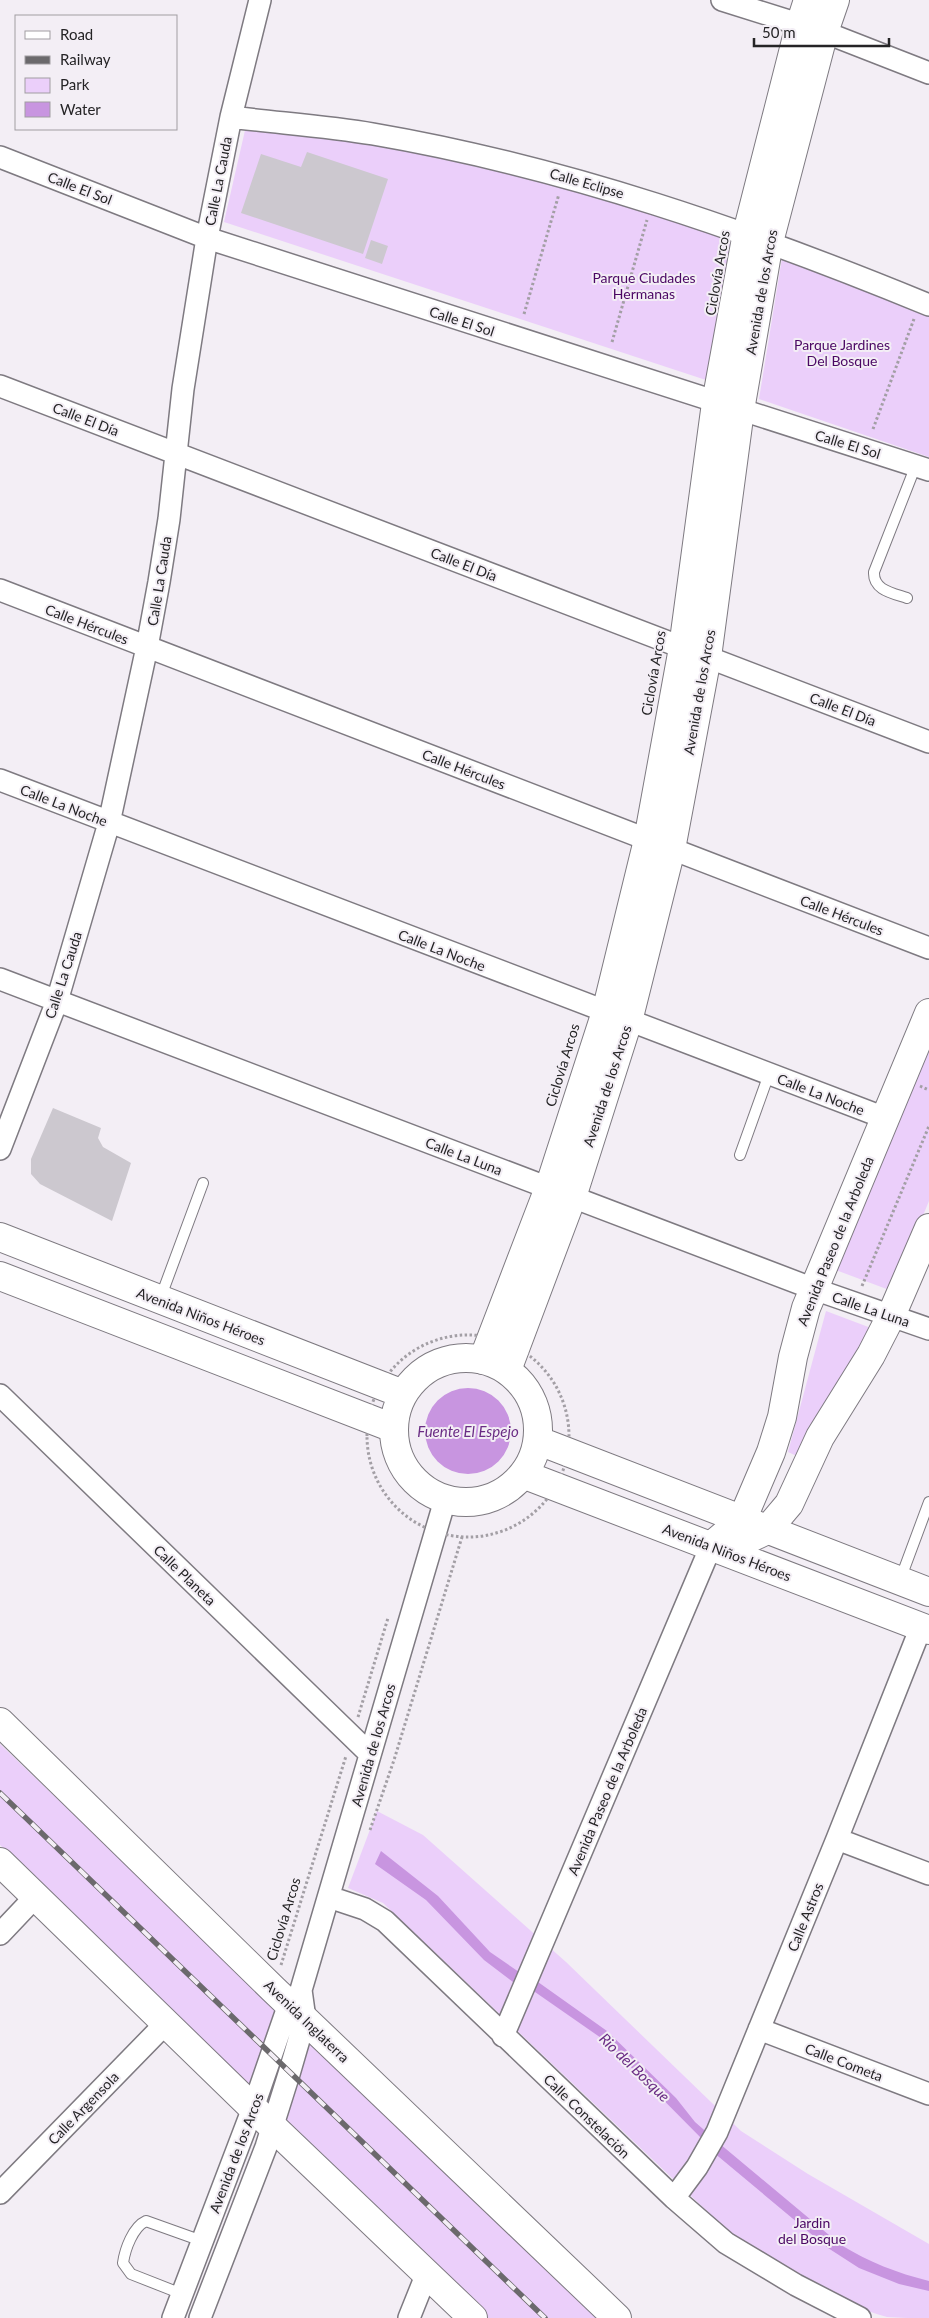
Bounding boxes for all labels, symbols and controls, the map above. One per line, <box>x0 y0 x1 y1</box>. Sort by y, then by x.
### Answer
legend <box>15 15 178 130</box>
scale bar <box>754 15 889 47</box>
text: 50 m <box>762 23 796 41</box>
text: Road <box>60 25 93 43</box>
text: Railway <box>60 50 111 68</box>
text: Park <box>60 75 90 93</box>
text: Water <box>60 100 101 118</box>
street label: Calle La Cauda <box>201 135 235 227</box>
street label: Calle Eclipse <box>548 164 626 202</box>
street label: Calle El Sol <box>45 168 115 208</box>
street label: Avenida de los Arcos <box>742 228 780 356</box>
street label: Ciclovía Arcos <box>701 229 733 317</box>
park label: Parque Ciudades Hermanas <box>592 269 696 302</box>
street label: Calle El Sol <box>427 302 497 340</box>
park label: Parque Jardines Del Bosque <box>794 336 890 369</box>
street label: Calle El Día <box>50 399 122 439</box>
street label: Calle El Sol <box>813 426 883 462</box>
street label: Calle La Cauda <box>144 535 174 627</box>
street label: Calle El Día <box>428 544 500 584</box>
street label: Calle Hércules <box>43 600 131 648</box>
street label: Avenida de los Arcos <box>680 628 718 756</box>
street label: Ciclovía Arcos <box>637 629 669 717</box>
street label: Calle El Día <box>807 689 879 729</box>
street label: Calle Hércules <box>420 745 508 793</box>
street label: Calle La Noche <box>18 781 110 829</box>
street label: Calle Hércules <box>798 891 886 939</box>
street label: Calle La Noche <box>396 926 488 974</box>
street label: Calle La Cauda <box>41 929 85 1021</box>
street label: Ciclovía Arcos <box>541 1021 583 1109</box>
street label: Avenida de los Arcos <box>579 1023 635 1149</box>
street label: Calle La Noche <box>775 1070 867 1118</box>
street label: Calle La Luna <box>423 1134 505 1178</box>
street label: Avenida Paseo de la Arboleda <box>793 1154 877 1328</box>
street label: Avenida Niños Héroes <box>134 1284 268 1348</box>
street label: Calle La Luna <box>830 1288 912 1330</box>
water label: Fuente El Espejo <box>417 1422 519 1440</box>
street label: Avenida Niños Héroes <box>660 1520 794 1584</box>
street label: Calle Planeta <box>150 1541 220 1609</box>
street label: Avenida de los Arcos <box>347 1682 399 1808</box>
street label: Avenida Paseo de la Arboleda <box>564 1704 650 1878</box>
street label: Ciclovía Arcos <box>262 1875 304 1963</box>
street label: Calle Astros <box>783 1880 827 1954</box>
street label: Avenida Inglaterra <box>261 1976 353 2066</box>
water label: Rio del Bosque <box>596 2029 674 2105</box>
street label: Calle Cometa <box>803 2039 885 2085</box>
street label: Calle Argensola <box>44 2068 122 2148</box>
street label: Calle Constelación <box>540 2071 634 2161</box>
street label: Avenida de los Arcos <box>205 2091 267 2215</box>
park label: Jardin del Bosque <box>778 2214 846 2247</box>

